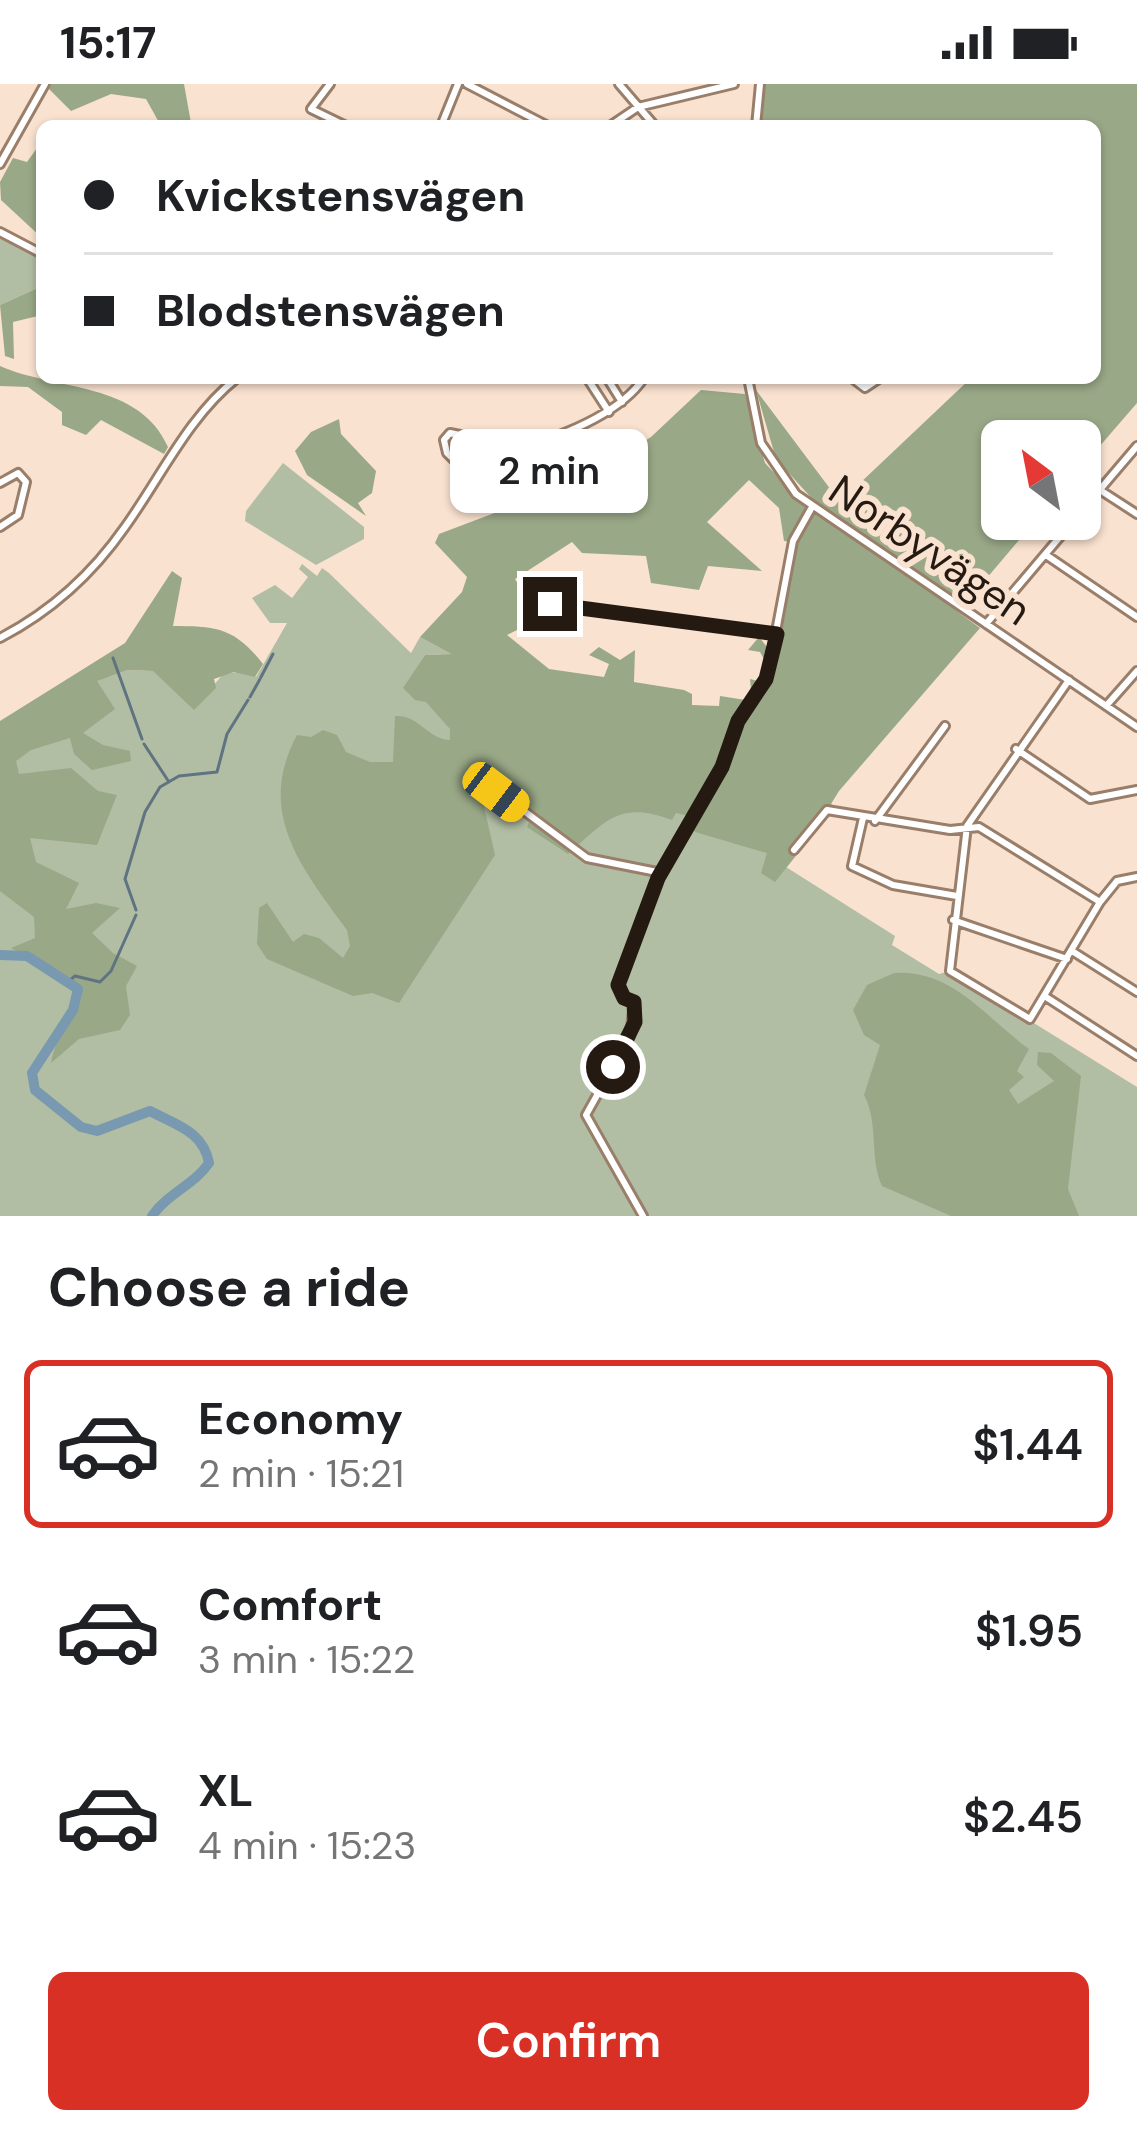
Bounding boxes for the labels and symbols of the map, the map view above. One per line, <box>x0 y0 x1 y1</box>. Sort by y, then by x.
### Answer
north arrow <box>981 420 1101 540</box>
callout: 2 min <box>451 430 649 514</box>
street label: Norbyvägen <box>818 462 1042 638</box>
route end <box>523 577 577 631</box>
car <box>456 756 536 828</box>
route start <box>586 1040 640 1094</box>

